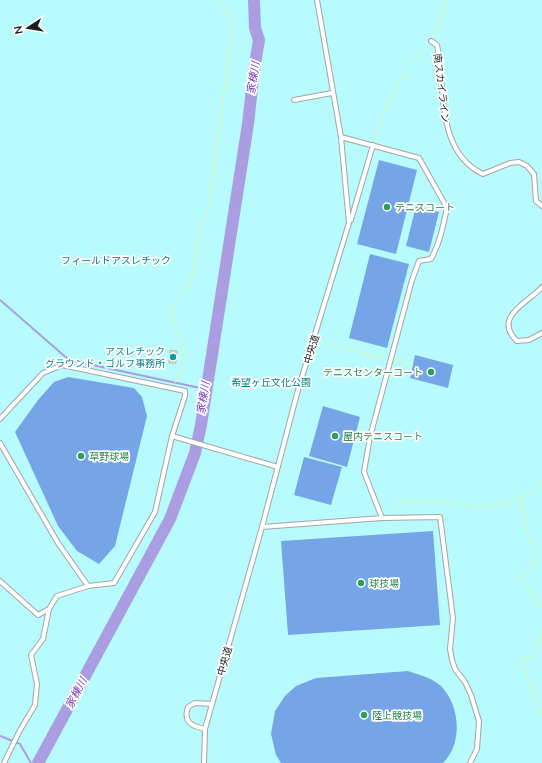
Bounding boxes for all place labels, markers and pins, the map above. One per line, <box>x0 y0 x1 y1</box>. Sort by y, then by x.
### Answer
place label: テニスコート <box>395 201 455 214</box>
marker: テニスコート <box>382 202 392 212</box>
place label: アスレチック グラウンド・ゴルフ事務所 <box>45 345 165 370</box>
marker: アスレチック グラウンド・ゴルフ事務所 <box>168 352 178 362</box>
place label: テニスセンターコート <box>323 366 423 379</box>
marker: テニスセンターコート <box>426 367 436 377</box>
place label: 屋内テニスコート <box>343 430 423 443</box>
marker: 屋内テニスコート <box>330 431 340 441</box>
place label: 草野球場 <box>89 450 129 463</box>
marker: 草野球場 <box>76 451 86 461</box>
place label: 球技場 <box>369 577 399 590</box>
marker: 球技場 <box>356 578 366 588</box>
place label: 陸上競技場 <box>372 709 422 722</box>
marker: 陸上競技場 <box>359 710 369 720</box>

